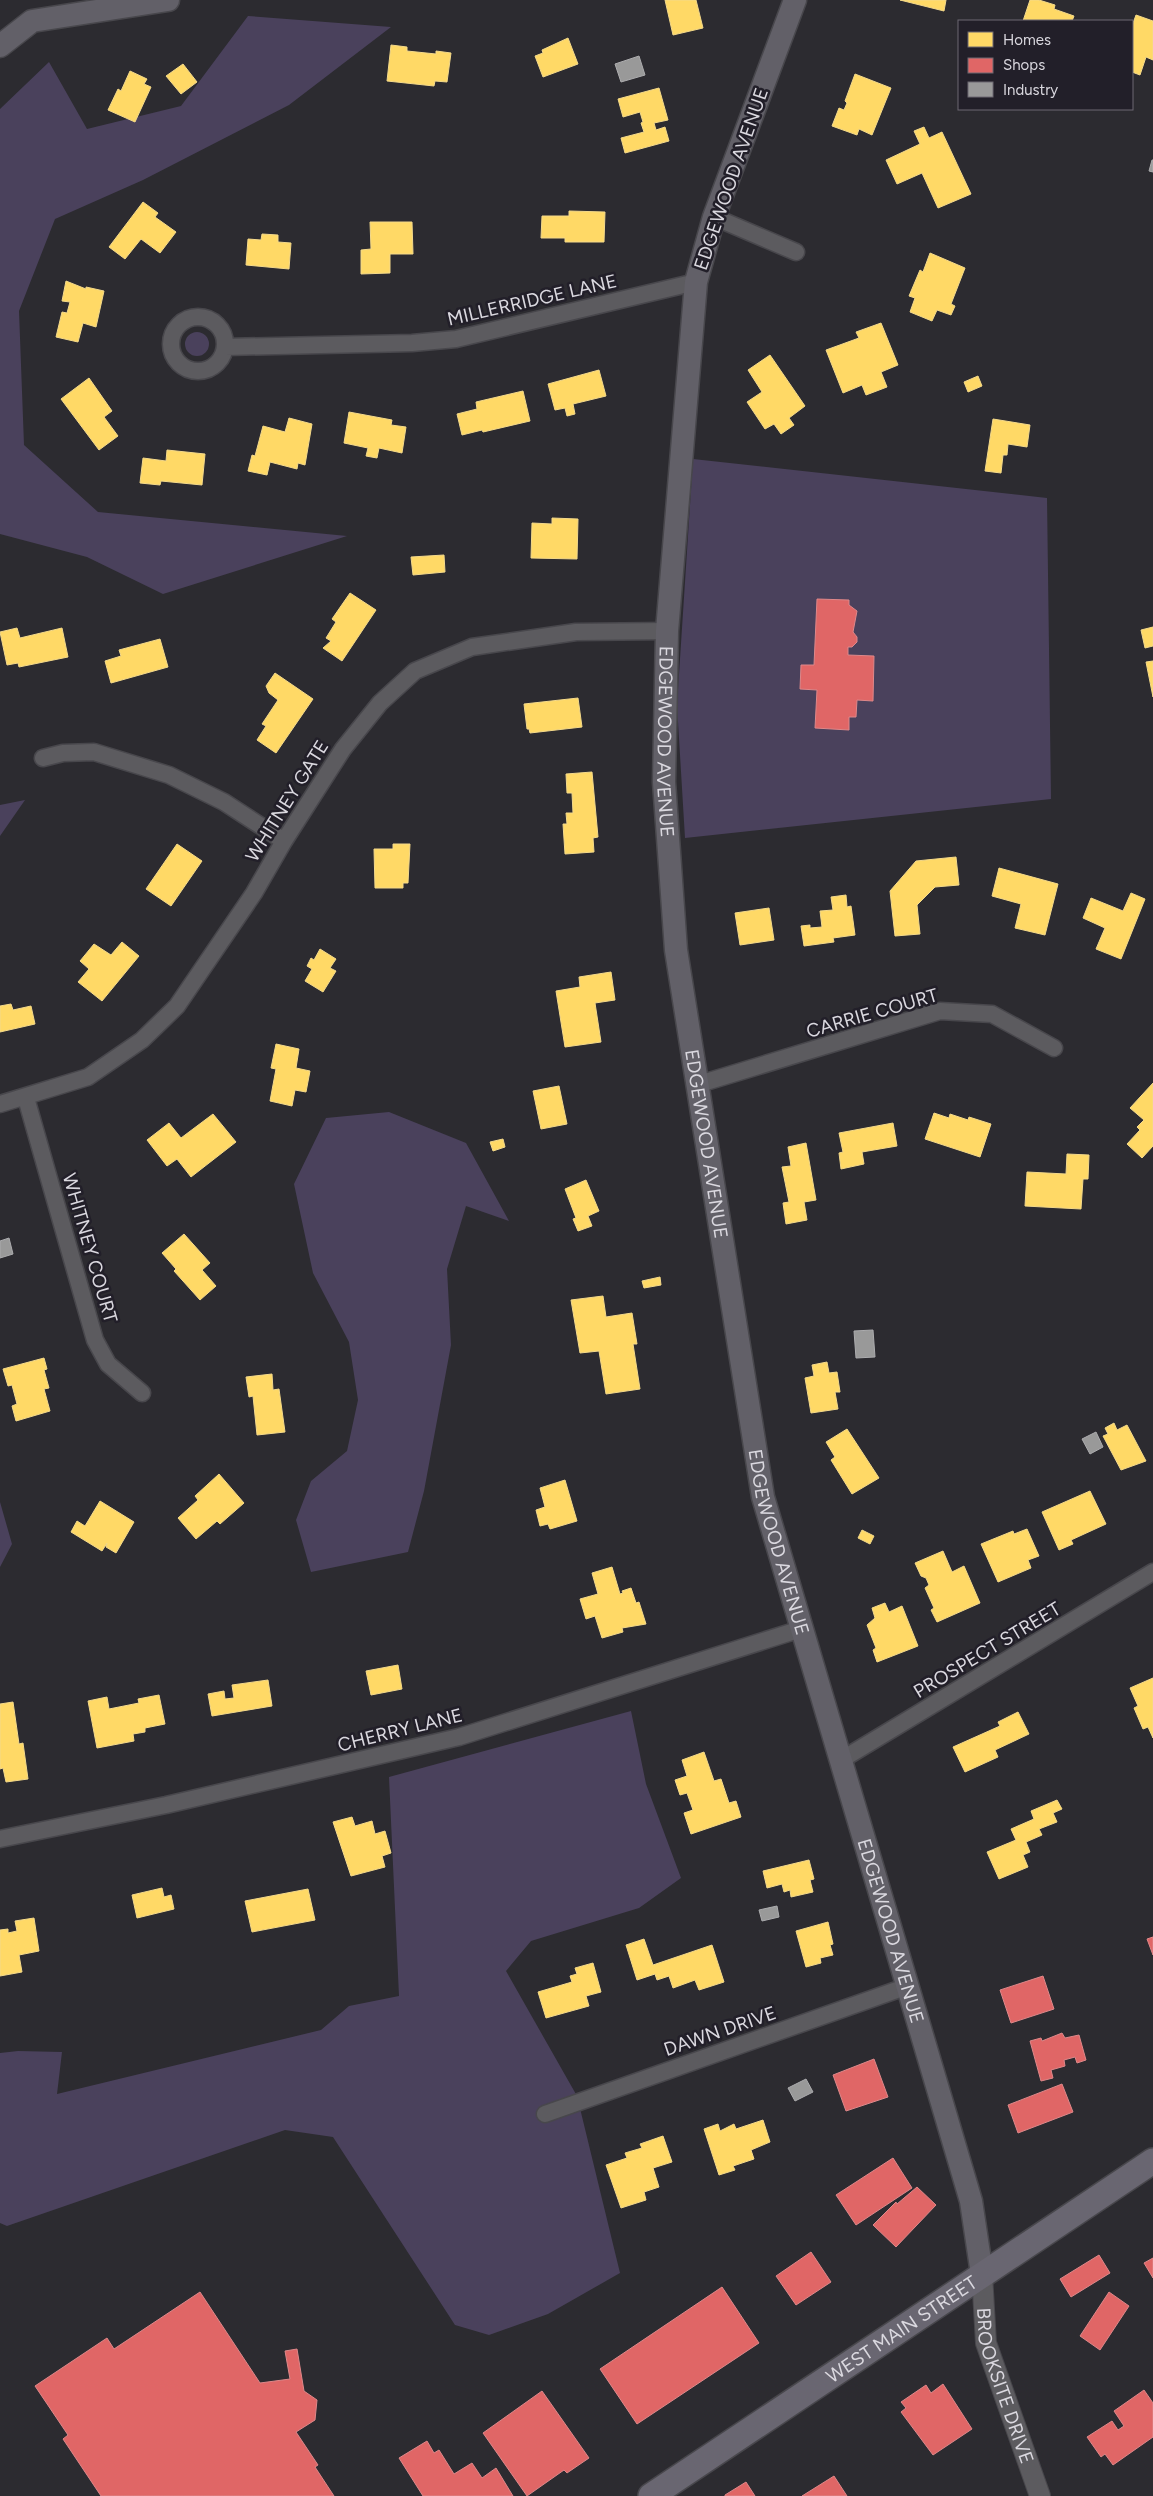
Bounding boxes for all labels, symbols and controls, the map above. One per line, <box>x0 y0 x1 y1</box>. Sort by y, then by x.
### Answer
legend <box>958 20 1133 110</box>
text: Homes <box>1003 31 1051 49</box>
text: Shops <box>1003 56 1045 74</box>
text: Industry <box>1003 81 1058 99</box>
street label: EDGEWOOD AVENUE <box>689 85 773 273</box>
street label: MILLERRIDGE LANE <box>445 269 619 331</box>
street label: EDGEWOOD AVENUE <box>652 646 679 838</box>
street label: WHITNEY GATE <box>240 736 334 866</box>
street label: CARRIE COURT <box>804 983 941 1043</box>
street label: EDGEWOOD AVENUE <box>680 1047 733 1240</box>
street label: WHITNEY COURT <box>58 1171 122 1326</box>
street label: EDGEWOOD AVENUE <box>744 1447 815 1638</box>
street label: PROSPECT STREET <box>909 1597 1065 1703</box>
street label: CHERRY LANE <box>335 1703 465 1757</box>
street label: EDGEWOOD AVENUE <box>853 1836 929 2026</box>
street label: DAWN DRIVE <box>661 2001 779 2061</box>
street label: WEST MAIN STREET <box>821 2270 982 2388</box>
street label: BROOKSITE DRIVE <box>972 2307 1039 2467</box>

